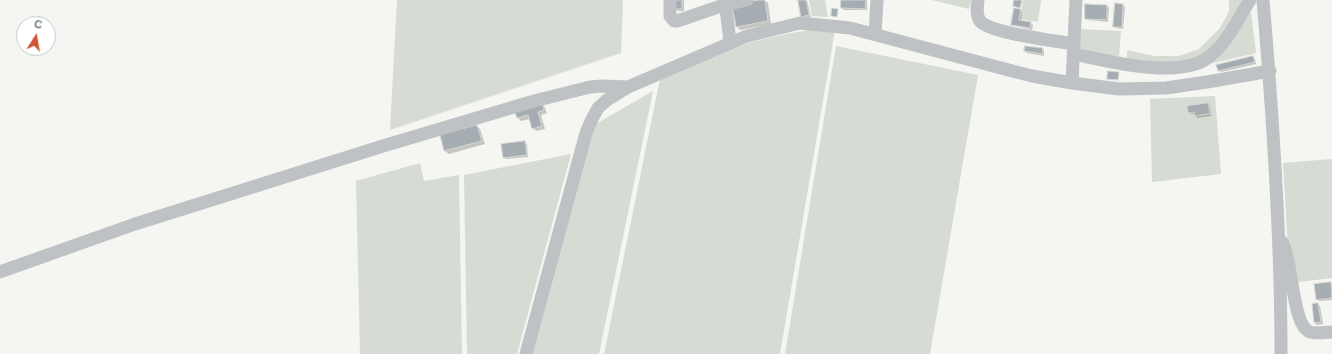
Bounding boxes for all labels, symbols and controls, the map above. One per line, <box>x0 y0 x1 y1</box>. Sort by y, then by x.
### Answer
north arrow <box>16 16 56 56</box>
text: С <box>33 18 43 32</box>

